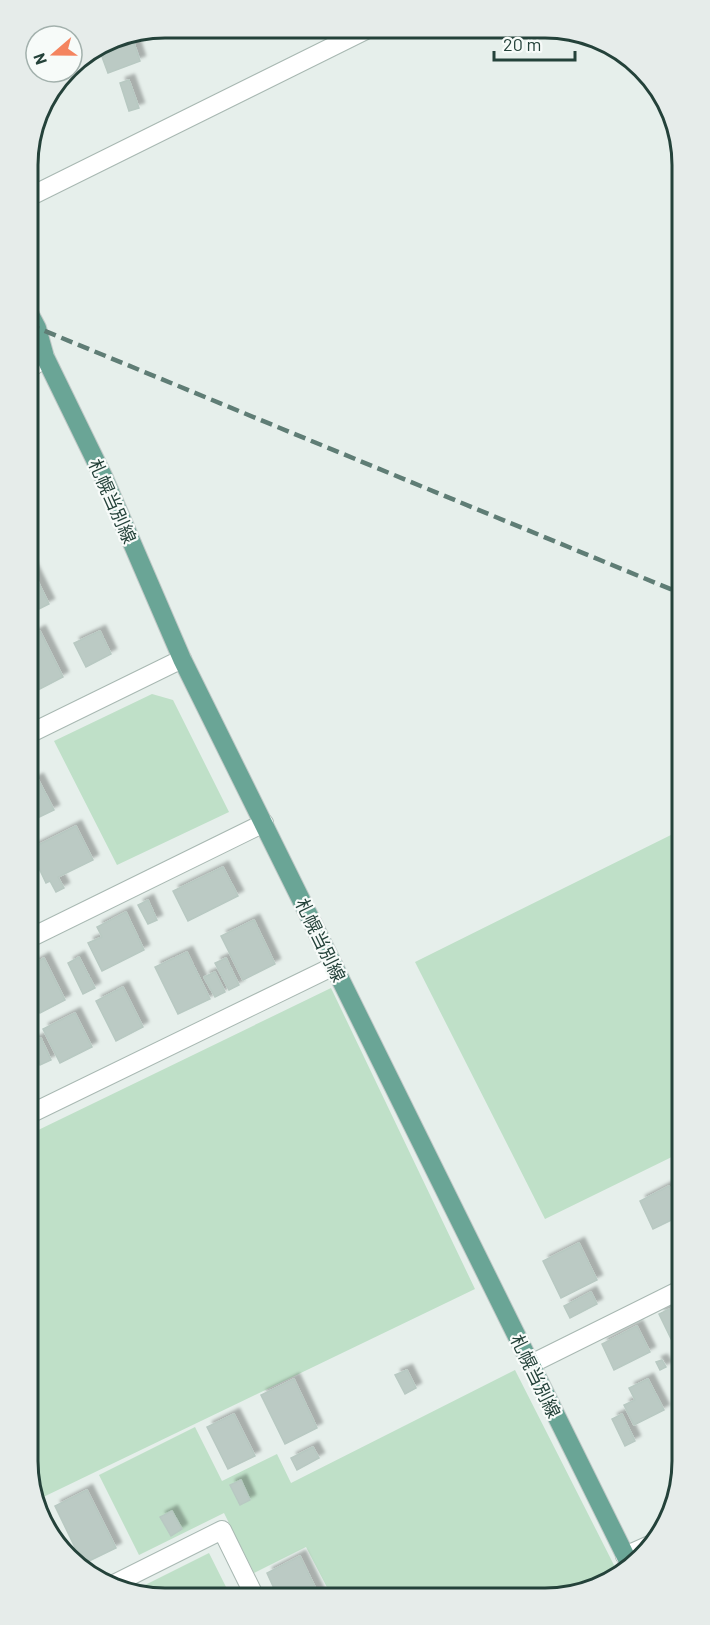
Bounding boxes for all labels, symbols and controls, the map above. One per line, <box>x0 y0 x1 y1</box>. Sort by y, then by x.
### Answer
north arrow <box>24 24 84 84</box>
scale bar <box>494 24 575 62</box>
text: 20 m <box>503 33 541 55</box>
text: N <box>29 51 50 68</box>
street label: 札幌当別線 <box>85 455 141 547</box>
street label: 札幌当別線 <box>291 895 351 985</box>
street label: 札幌当別線 <box>506 1331 566 1421</box>

